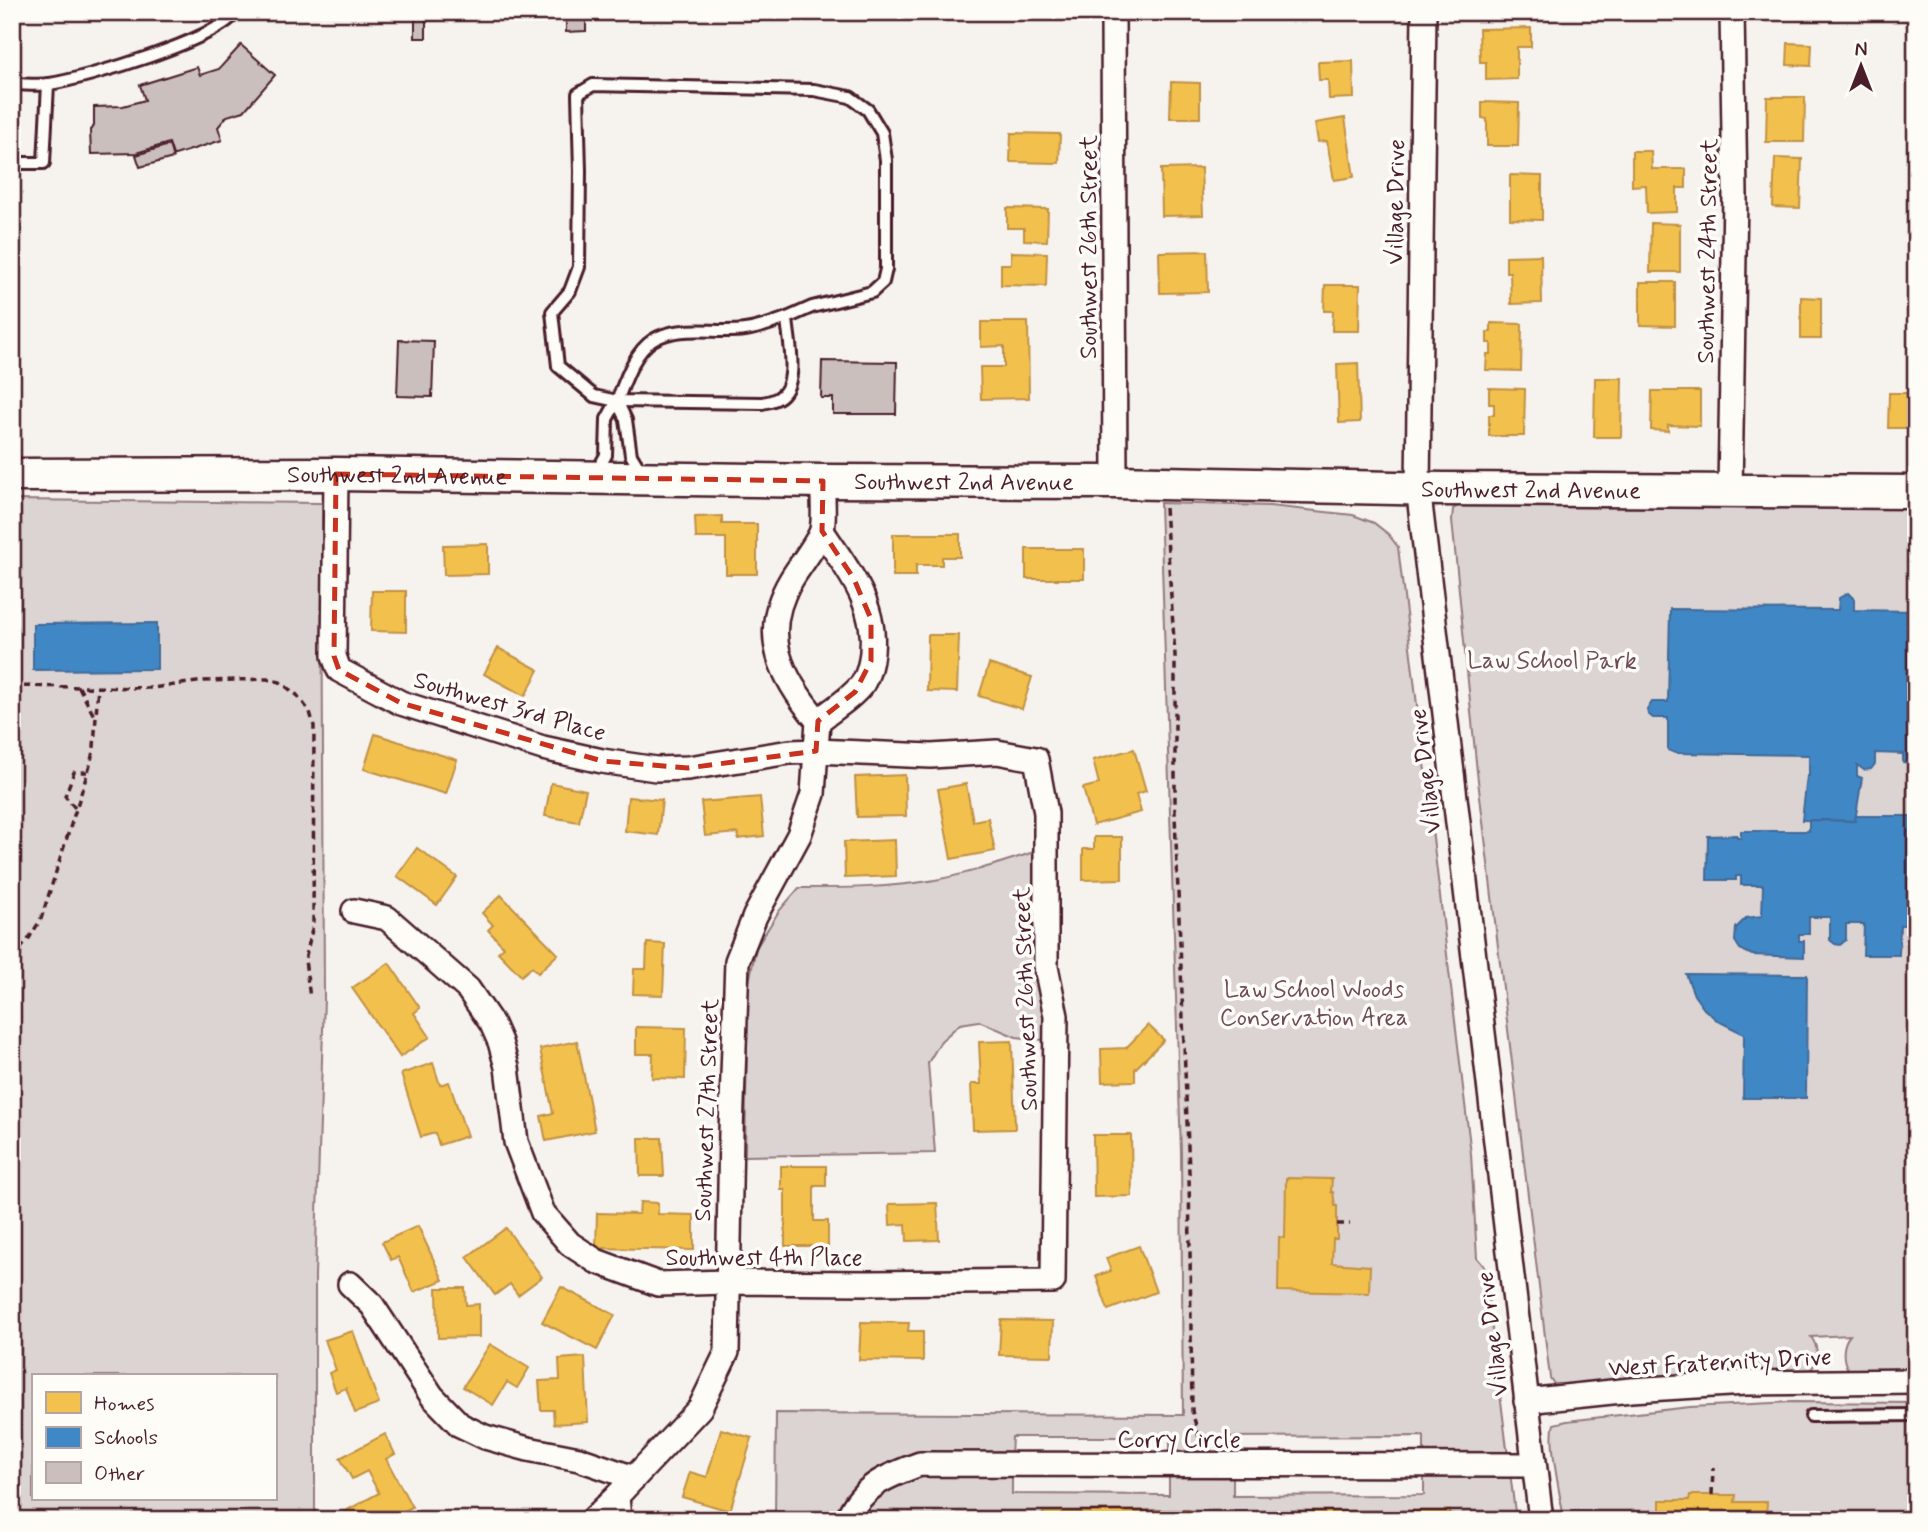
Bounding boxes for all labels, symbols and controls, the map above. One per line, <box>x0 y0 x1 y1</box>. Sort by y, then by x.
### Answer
north arrow <box>1826 32 1896 102</box>
text: N <box>1855 38 1867 63</box>
street label: Southwest 26th Street <box>1074 135 1105 359</box>
street label: Southwest 24th Street <box>1691 138 1726 364</box>
street label: Village Drive <box>1380 139 1413 265</box>
street label: Southwest 2nd Avenue <box>287 460 507 493</box>
street label: Southwest 2nd Avenue <box>854 467 1074 499</box>
street label: Southwest 2nd Avenue <box>1421 475 1641 507</box>
park label: Law School Park <box>1467 646 1637 677</box>
street label: Southwest 3rd Place <box>410 665 609 750</box>
street label: Village Drive <box>1403 707 1450 835</box>
street label: Southwest 26th Street <box>1007 886 1046 1111</box>
park label: Law School Woods Conservation Area <box>1220 975 1408 1034</box>
street label: Southwest 27th Street <box>688 998 727 1222</box>
street label: Southwest 4th Place <box>665 1243 863 1274</box>
street label: Village Drive <box>1470 1270 1517 1398</box>
street label: West Fraternity Drive <box>1608 1342 1833 1385</box>
legend <box>32 1374 276 1500</box>
text: Homes <box>94 1390 154 1418</box>
text: Schools <box>94 1424 158 1452</box>
street label: Corry Circle <box>1117 1425 1241 1456</box>
text: Other <box>94 1460 145 1488</box>

